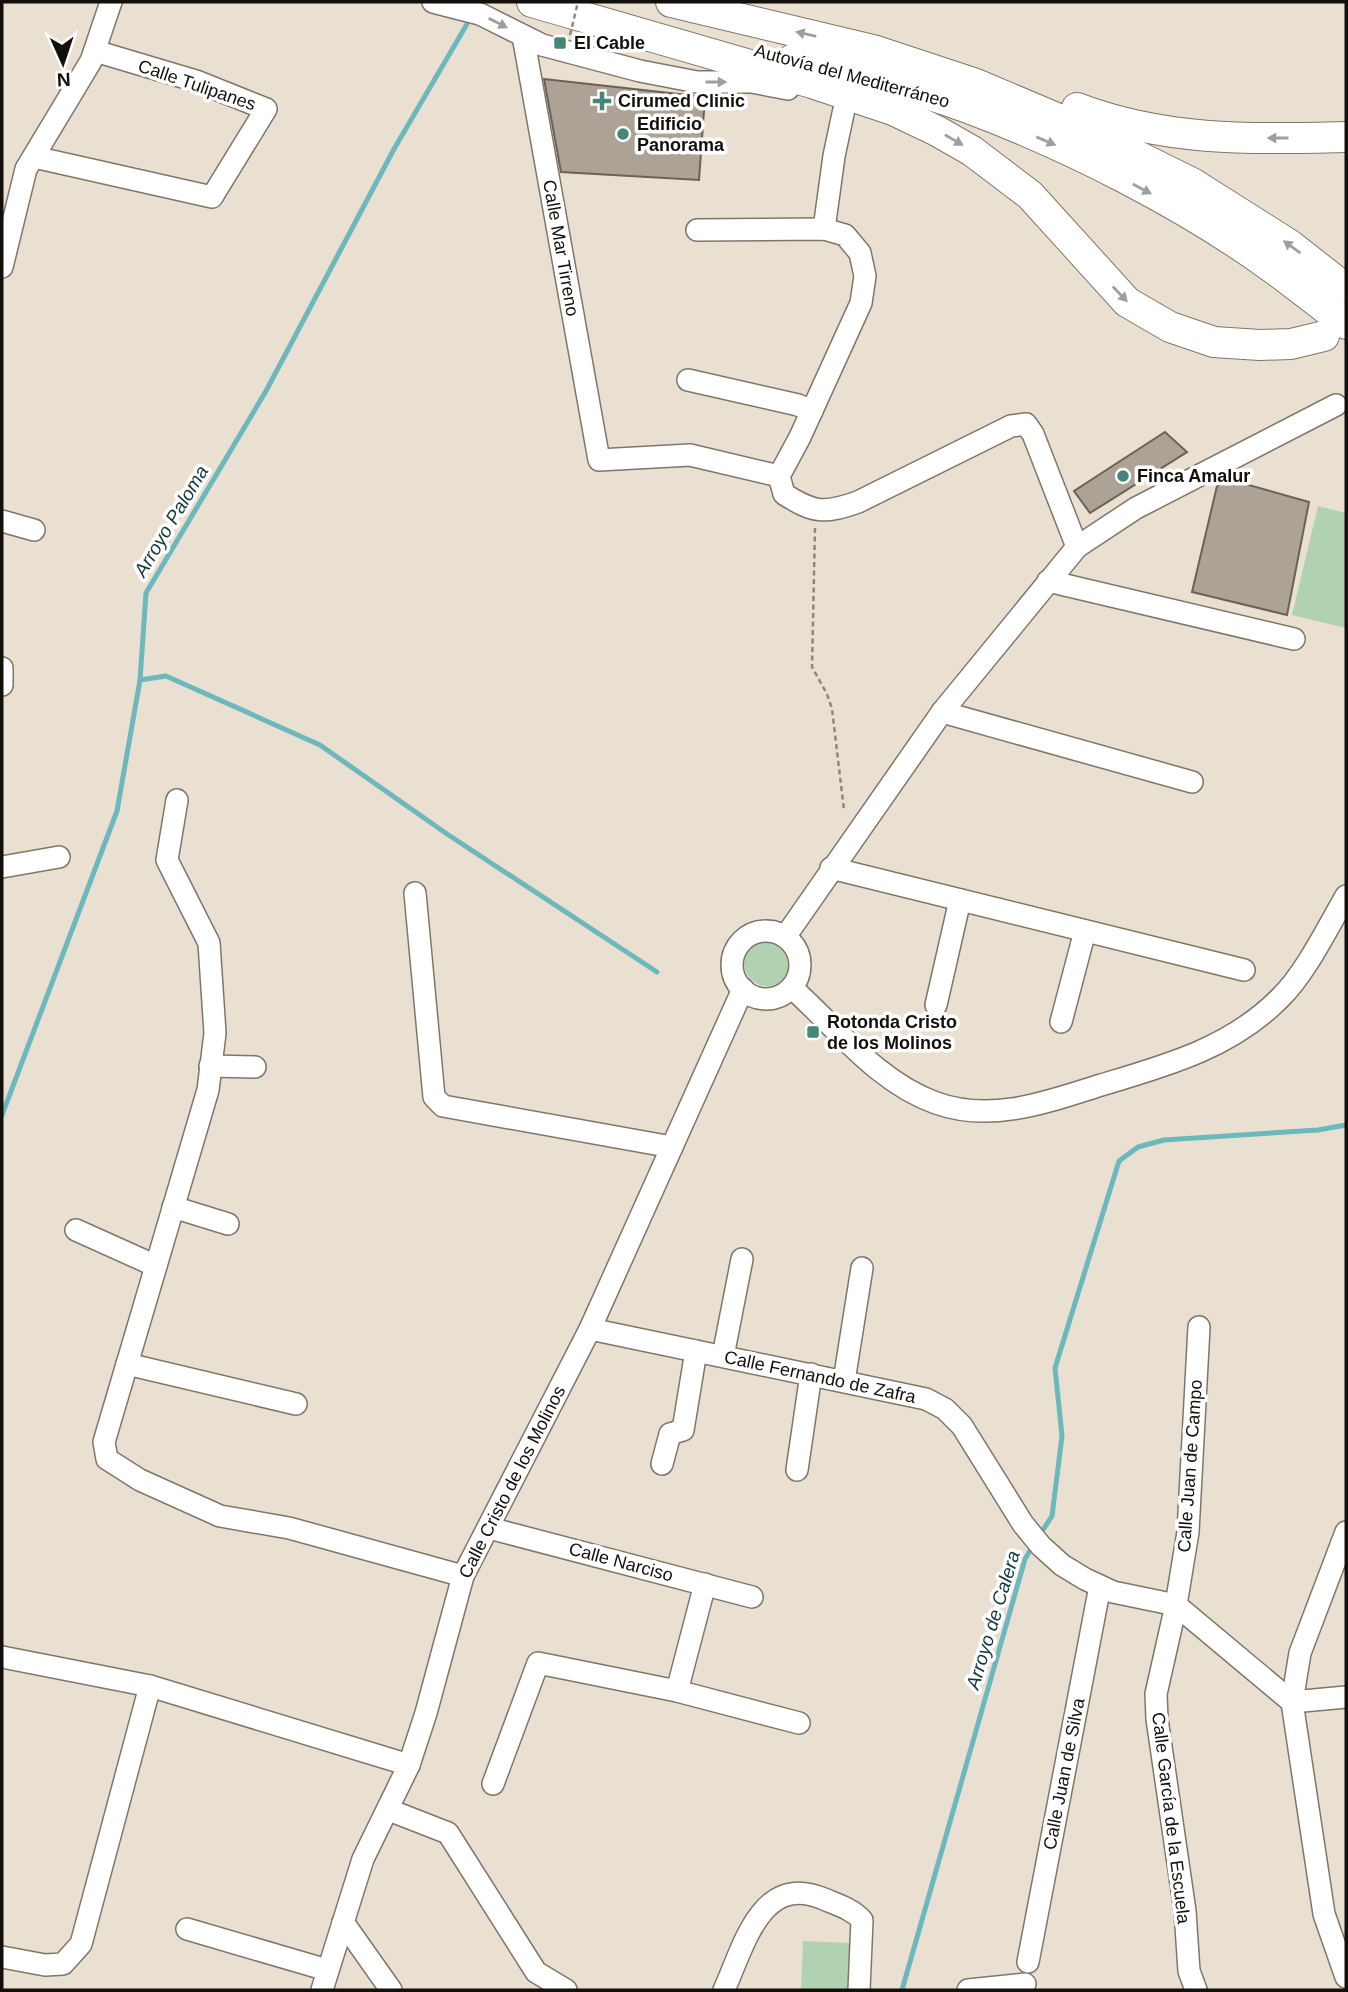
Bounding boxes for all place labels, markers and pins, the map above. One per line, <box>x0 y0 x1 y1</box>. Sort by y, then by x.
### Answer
place label: El Cable <box>574 33 645 53</box>
marker: El Cable <box>552 35 568 51</box>
marker: Cirumed Clinic <box>592 91 612 111</box>
place label: Cirumed Clinic <box>618 91 745 111</box>
place label: Edificio Panorama <box>637 114 725 155</box>
marker: Edificio Panorama <box>615 126 631 142</box>
place label: Finca Amalur <box>1137 466 1250 486</box>
marker: Finca Amalur <box>1115 468 1131 484</box>
place label: Rotonda Cristo de los Molinos <box>827 1012 957 1053</box>
marker: Rotonda Cristo de los Molinos <box>805 1024 821 1040</box>

